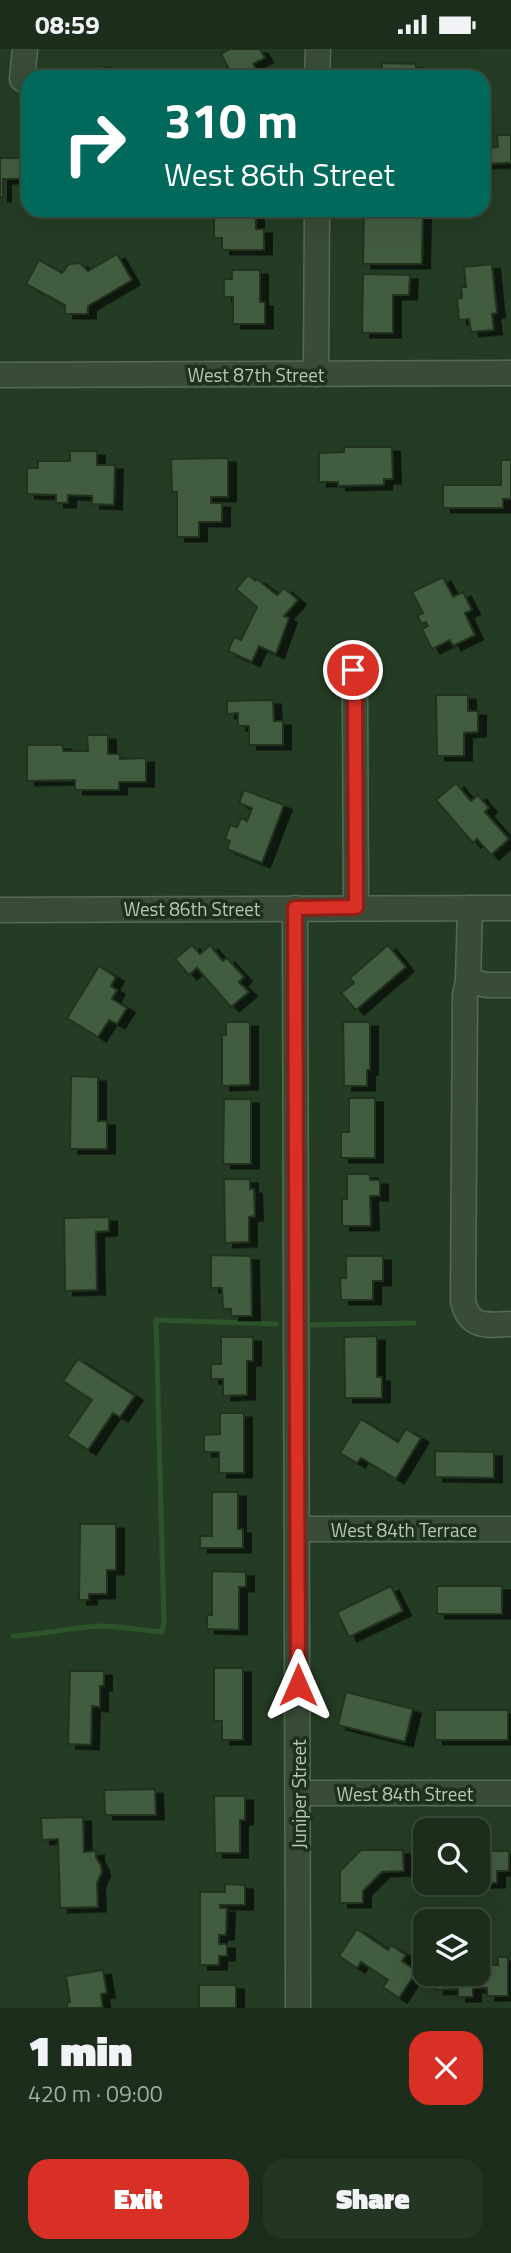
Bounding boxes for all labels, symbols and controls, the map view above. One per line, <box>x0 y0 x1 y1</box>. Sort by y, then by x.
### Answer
text: 08:59 <box>35 5 100 44</box>
text: 310 m <box>164 82 298 157</box>
icon: right <box>49 98 140 189</box>
text: West 86th Street <box>164 150 395 198</box>
street label: West 87th Street <box>187 360 325 389</box>
pin <box>323 640 383 700</box>
icon: arrive <box>334 651 372 689</box>
street label: West 86th Street <box>123 894 261 923</box>
street label: West 84th Terrace <box>331 1515 477 1544</box>
position arrow <box>261 1648 335 1722</box>
street label: Juniper Street <box>284 1739 313 1849</box>
street label: West 84th Street <box>336 1779 474 1808</box>
map controls <box>413 1818 490 1986</box>
button: search <box>413 1818 490 1895</box>
button: layers <box>413 1909 490 1986</box>
text: 1 min <box>28 2018 132 2082</box>
button: close <box>409 2031 483 2105</box>
text: 420 m · 09:00 <box>28 2076 163 2111</box>
button: Exit <box>28 2159 249 2239</box>
button: Share <box>263 2159 483 2239</box>

